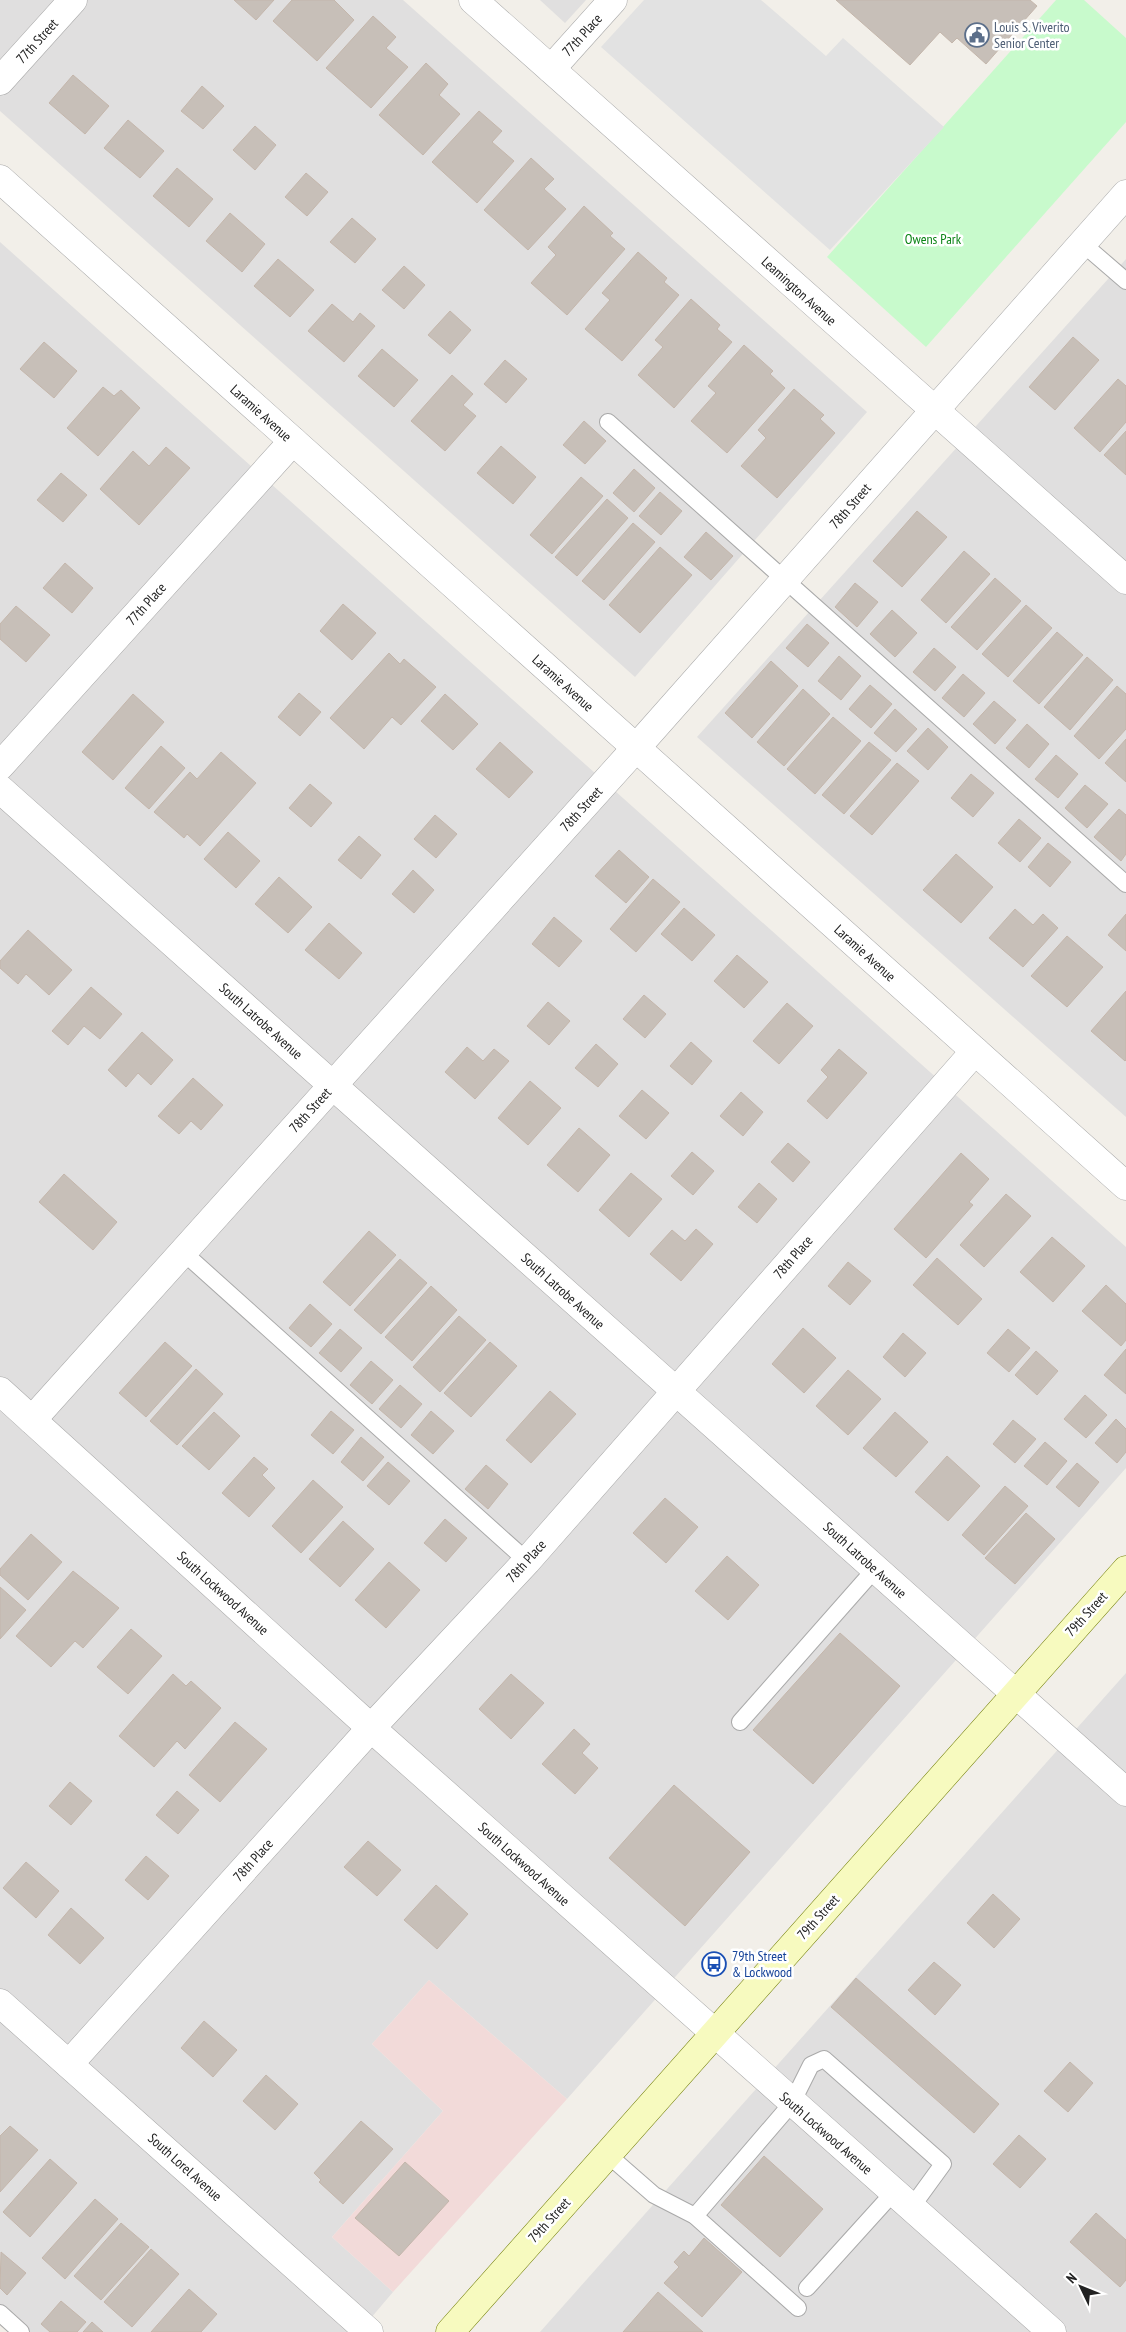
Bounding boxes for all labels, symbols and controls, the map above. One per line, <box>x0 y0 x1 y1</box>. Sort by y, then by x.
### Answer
street label: 77th Place <box>558 10 606 60</box>
street label: 77th Street <box>12 15 62 67</box>
place label: Louis S. Viverito Senior Center <box>994 18 1070 52</box>
public building icon: Louis S. Viverito Senior Center <box>964 22 990 48</box>
park label: Owens Park <box>905 230 962 248</box>
street label: Leamington Avenue <box>758 253 840 330</box>
street label: Laramie Avenue <box>227 381 296 445</box>
street label: 78th Street <box>825 479 875 532</box>
street label: 77th Place <box>122 579 170 629</box>
street label: Laramie Avenue <box>529 651 598 715</box>
street label: 78th Street <box>556 783 606 835</box>
street label: Laramie Avenue <box>831 921 900 985</box>
street label: South Latrobe Avenue <box>216 979 307 1063</box>
street label: 78th Street <box>285 1084 335 1136</box>
street label: 78th Place <box>769 1232 817 1282</box>
street label: South Latrobe Avenue <box>518 1249 609 1333</box>
street label: South Latrobe Avenue <box>820 1518 911 1602</box>
street label: 78th Place <box>502 1536 550 1586</box>
street label: South Lockwood Avenue <box>173 1547 273 1639</box>
street label: 79th Street <box>1061 1588 1111 1640</box>
street label: South Lockwood Avenue <box>474 1818 574 1910</box>
street label: 78th Place <box>229 1835 277 1885</box>
street label: 79th Street <box>793 1891 843 1943</box>
place label: 79th Street & Lockwood <box>732 1947 792 1981</box>
bus stop icon: 79th Street & Lockwood <box>701 1951 727 1977</box>
street label: South Lockwood Avenue <box>776 2088 876 2178</box>
street label: South Lorel Avenue <box>144 2129 226 2205</box>
street label: 79th Street <box>524 2194 574 2246</box>
north arrow <box>1056 2262 1106 2312</box>
text: N <box>1062 2269 1081 2287</box>

